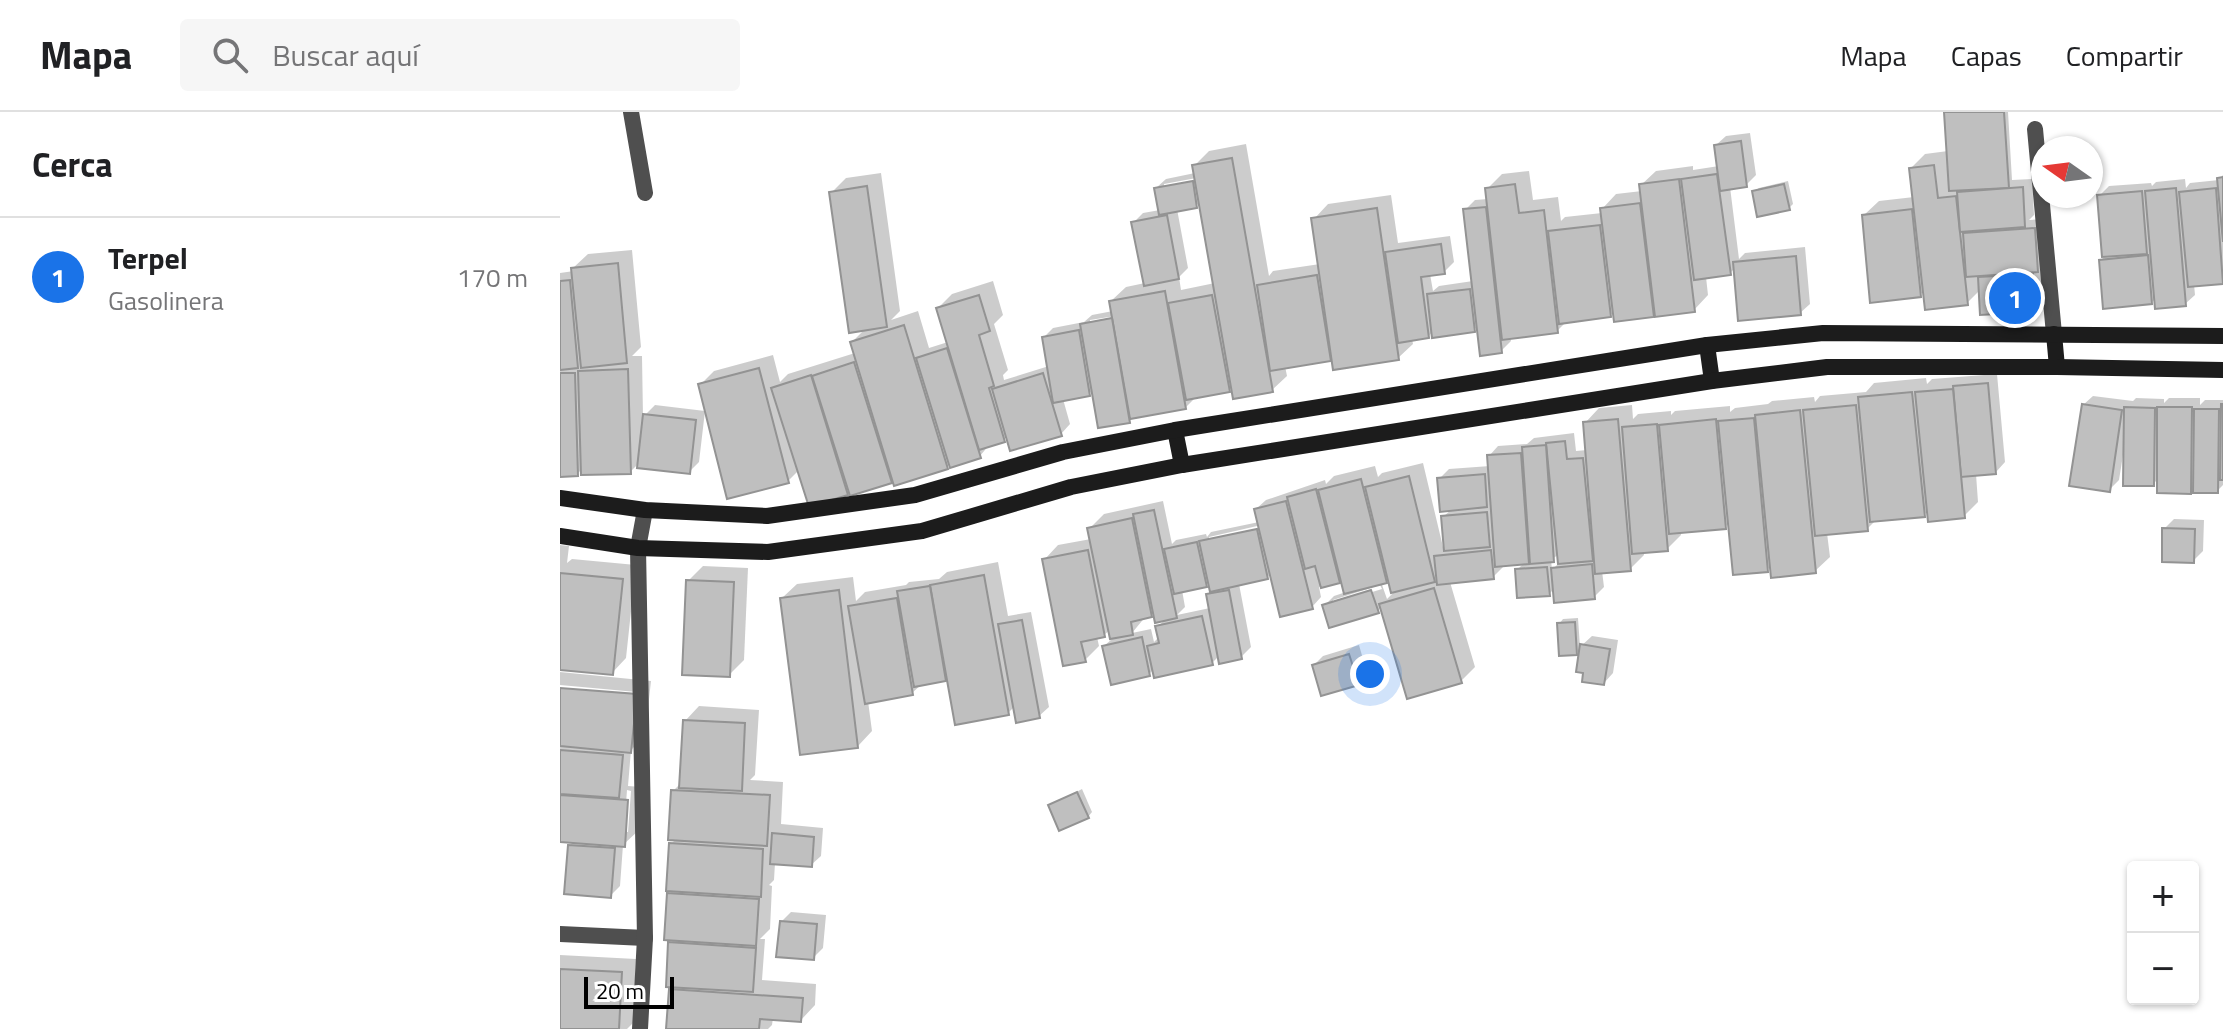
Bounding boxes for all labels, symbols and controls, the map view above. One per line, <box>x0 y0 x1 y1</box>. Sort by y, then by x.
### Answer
search box <box>180 19 740 91</box>
text: Mapa <box>40 26 132 84</box>
text: Buscar aquí <box>272 32 419 78</box>
icon: search <box>208 33 252 77</box>
text: Mapa <box>1840 34 1907 77</box>
text: Capas <box>1951 34 2022 77</box>
text: Compartir <box>2066 34 2183 77</box>
north arrow <box>2031 136 2103 208</box>
text: Cerca <box>32 138 113 190</box>
text: Terpel <box>108 235 188 281</box>
text: 1 <box>51 258 65 297</box>
text: 170 m <box>457 258 528 297</box>
pin: 1 <box>1989 268 2041 328</box>
text: Gasolinera <box>108 281 224 320</box>
your location <box>1350 654 1390 694</box>
map controls <box>2127 861 2199 1005</box>
button: + <box>2127 861 2199 933</box>
button: − <box>2127 933 2199 1005</box>
scale bar <box>584 973 674 1009</box>
text: 20 m <box>596 974 644 1008</box>

